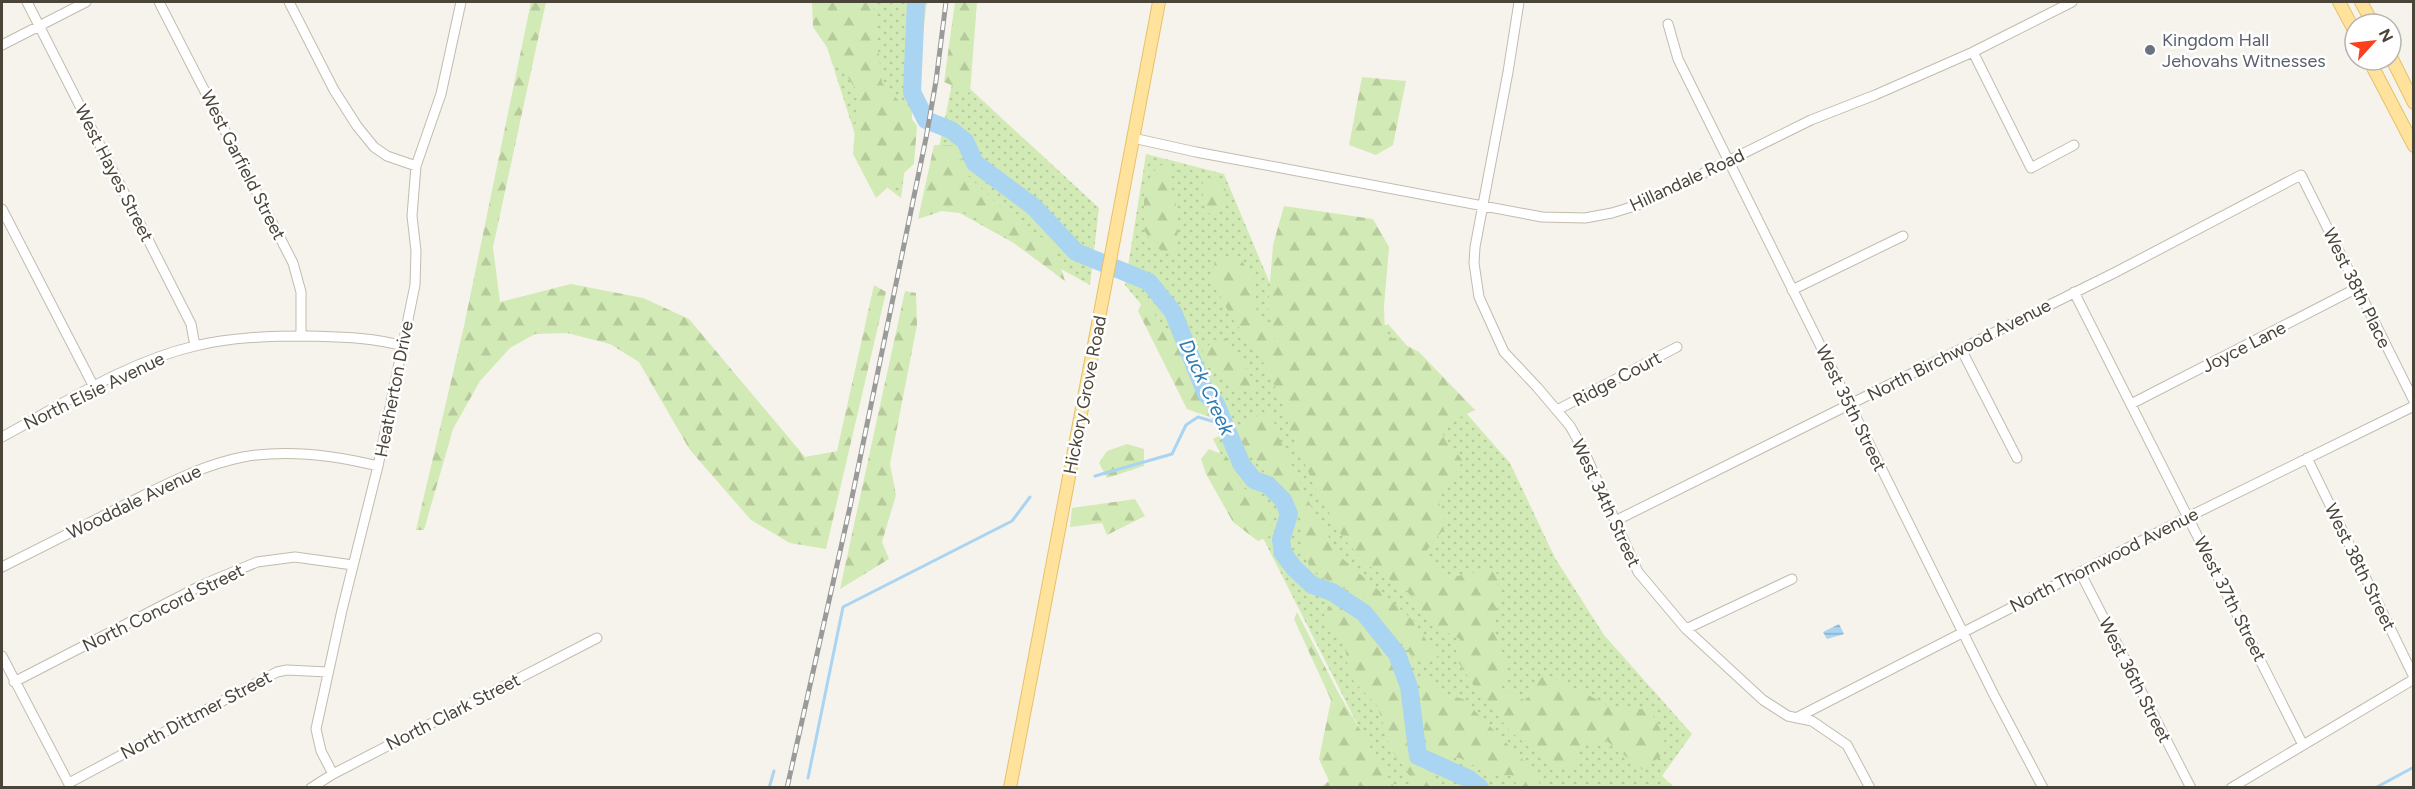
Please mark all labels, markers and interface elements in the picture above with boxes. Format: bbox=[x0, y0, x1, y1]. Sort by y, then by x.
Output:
north arrow bbox=[2343, 12, 2403, 72]
text: N bbox=[2375, 26, 2397, 45]
place label: Kingdom Hall Jehovahs Witnesses bbox=[2162, 29, 2326, 72]
marker: Kingdom Hall Jehovahs Witnesses bbox=[2143, 43, 2157, 57]
street label: West Garfield Street bbox=[196, 87, 290, 244]
street label: West Hayes Street bbox=[70, 101, 158, 245]
street label: Hillandale Road bbox=[1626, 144, 1748, 216]
street label: West 38th Place bbox=[2318, 224, 2396, 352]
street label: North Birchwood Avenue bbox=[1863, 294, 2055, 406]
street label: Hickory Grove Road bbox=[1059, 314, 1111, 476]
street label: Joyce Lane bbox=[2198, 316, 2290, 377]
street label: Heatherton Drive bbox=[370, 319, 418, 459]
water label: Duck Creek bbox=[1174, 335, 1240, 440]
street label: West 35th Street bbox=[1811, 341, 1891, 475]
street label: Ridge Court bbox=[1569, 346, 1665, 412]
street label: North Elsie Avenue bbox=[20, 347, 168, 435]
street label: West 34th Street bbox=[1567, 436, 1645, 571]
street label: Wooddale Avenue bbox=[63, 460, 205, 544]
street label: West 38th Street bbox=[2320, 500, 2400, 634]
street label: North Thornwood Avenue bbox=[2006, 503, 2202, 617]
street label: West 37th Street bbox=[2189, 533, 2271, 665]
street label: North Concord Street bbox=[79, 559, 247, 657]
street label: West 36th Street bbox=[2094, 614, 2176, 747]
street label: North Dittmer Street bbox=[117, 666, 275, 764]
street label: North Clark Street bbox=[382, 669, 524, 755]

